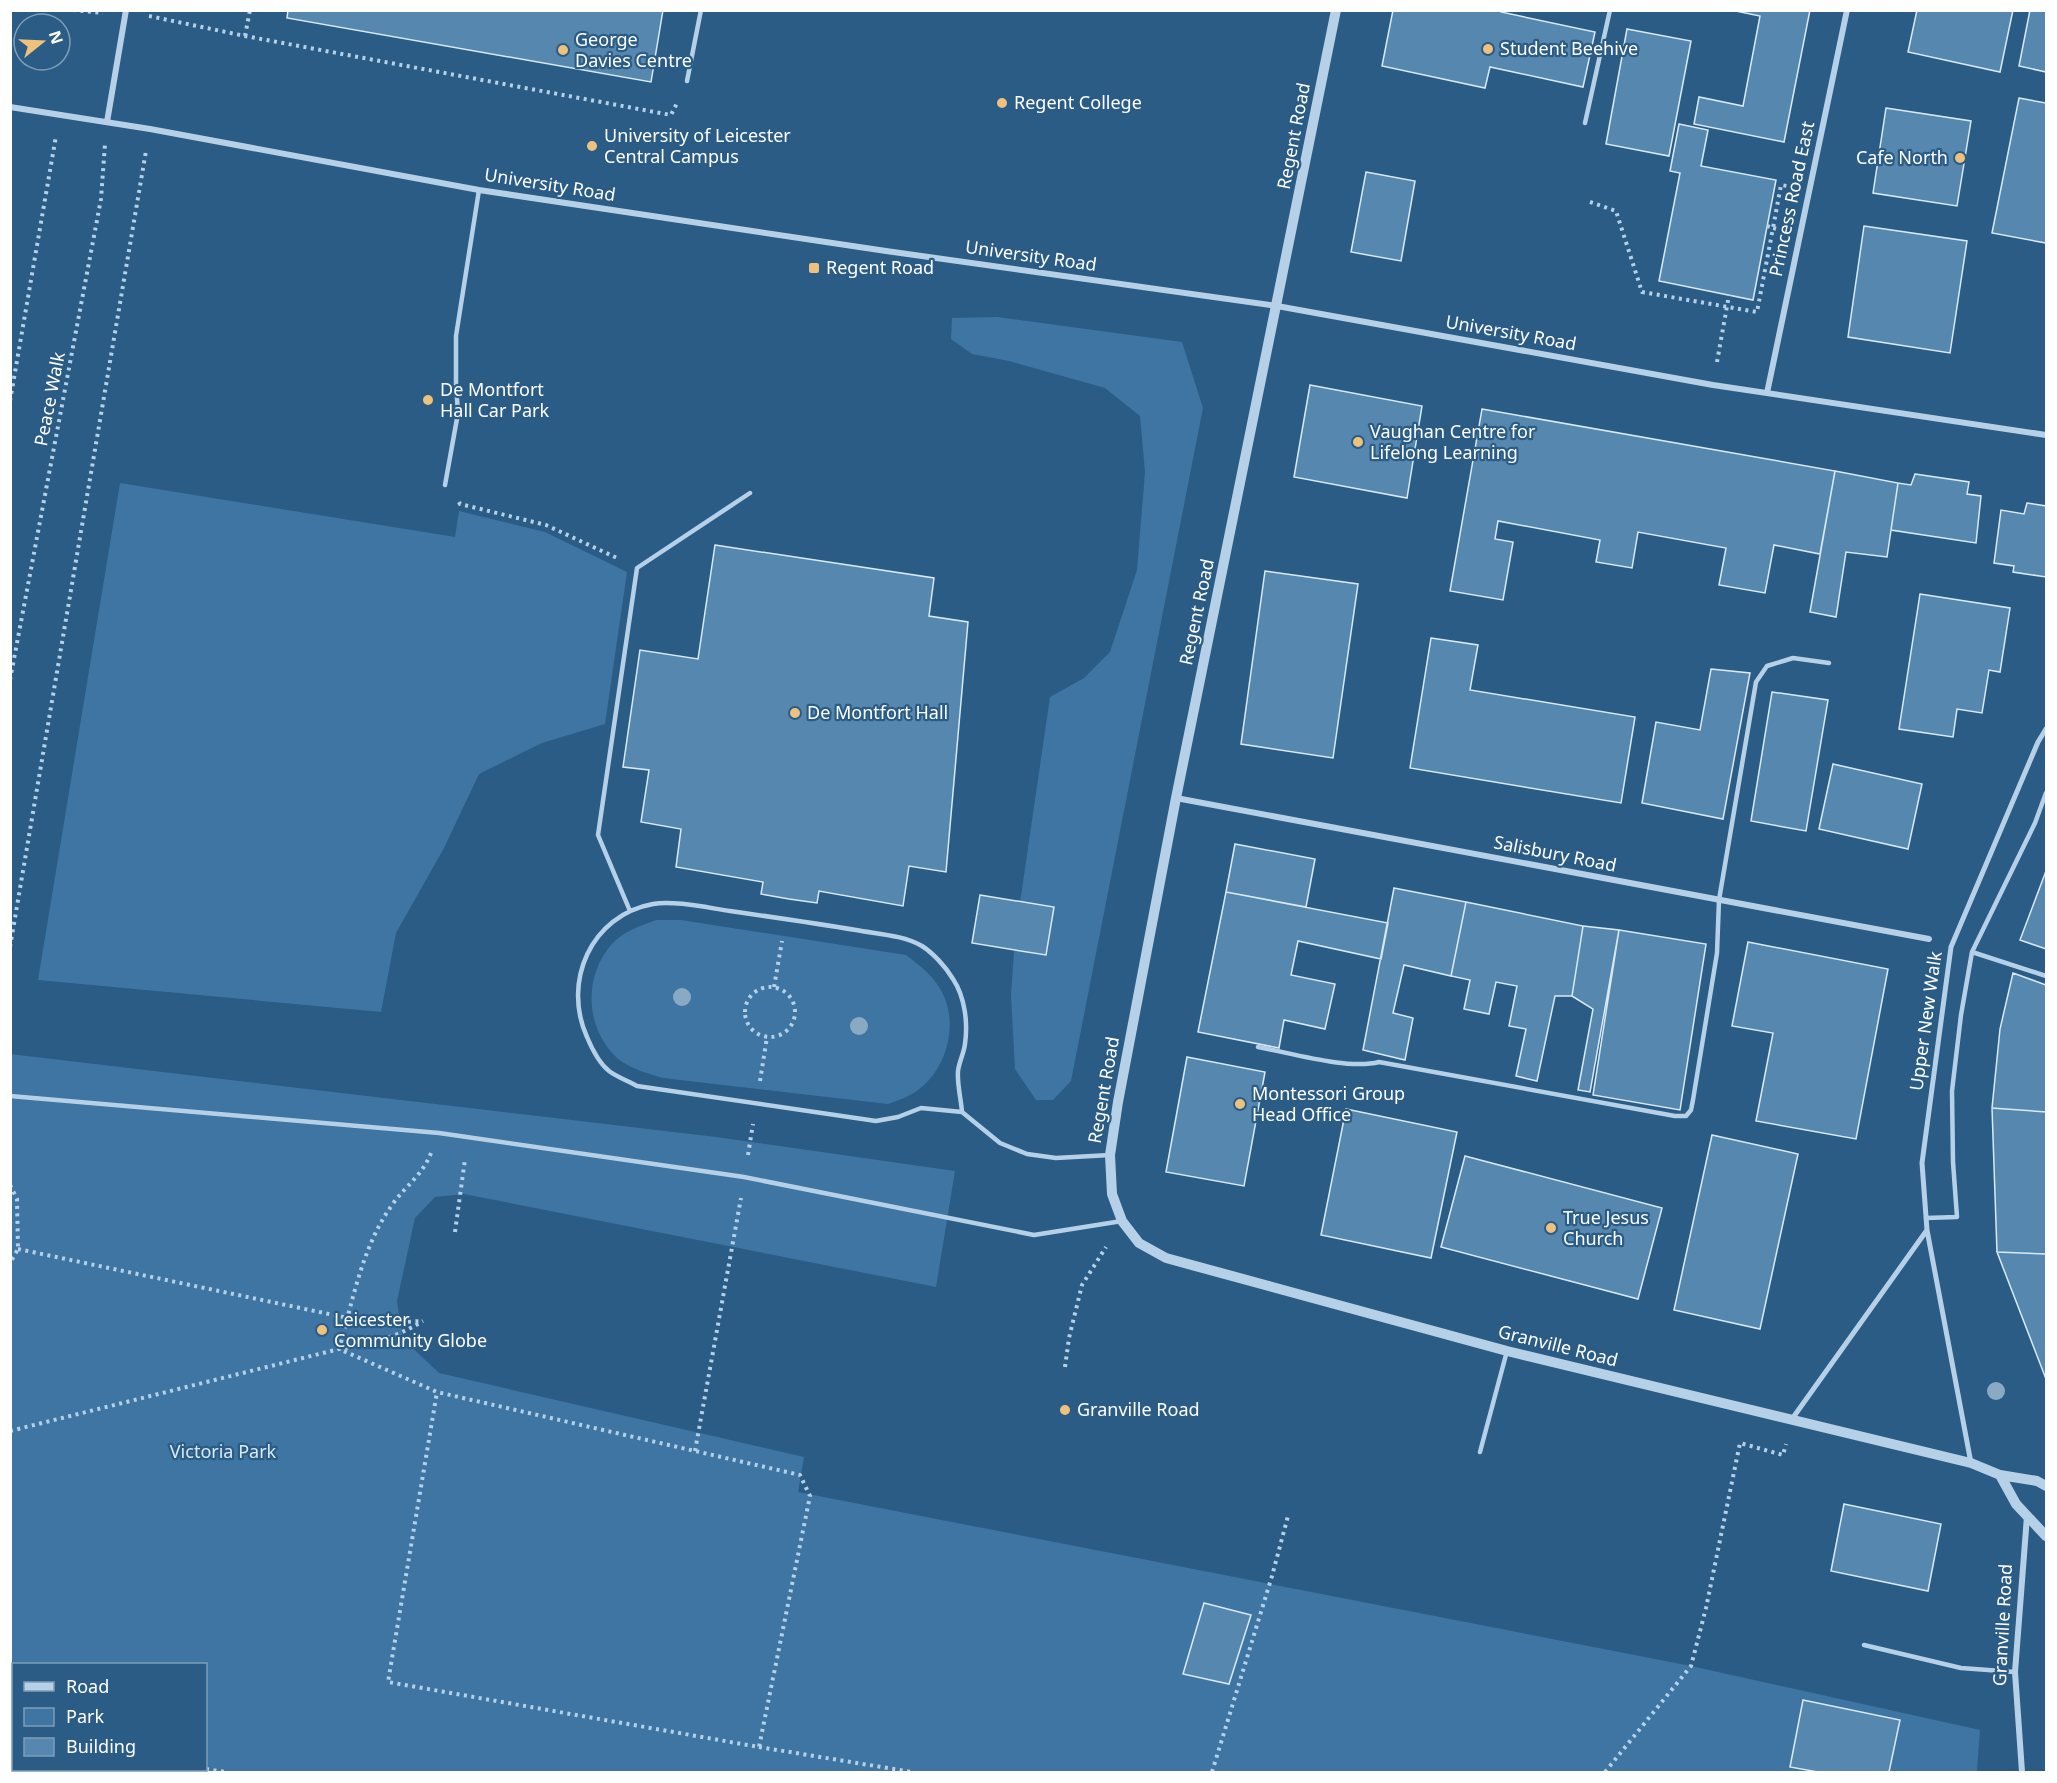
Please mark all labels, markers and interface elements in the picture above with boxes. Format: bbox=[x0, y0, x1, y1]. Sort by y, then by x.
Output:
north arrow bbox=[12, 12, 72, 72]
place label: George Davies Centre bbox=[575, 27, 692, 72]
text: N bbox=[44, 28, 69, 47]
place label: Student Beehive bbox=[1500, 36, 1638, 60]
marker: Student Beehive bbox=[1481, 42, 1495, 56]
marker: George Davies Centre bbox=[556, 43, 570, 57]
street label: Regent Road bbox=[1271, 80, 1315, 191]
place label: Regent College bbox=[1014, 90, 1142, 114]
marker: Regent College bbox=[995, 96, 1009, 110]
street label: Princess Road East bbox=[1763, 119, 1819, 279]
place label: University of Leicester Central Campus bbox=[604, 123, 791, 168]
marker: University of Leicester Central Campus bbox=[585, 139, 599, 153]
place label: Cafe North bbox=[1856, 145, 1948, 169]
marker: Cafe North bbox=[1953, 151, 1967, 165]
street label: University Road bbox=[483, 162, 617, 206]
street label: University Road bbox=[964, 234, 1098, 276]
place label: Regent Road bbox=[826, 255, 934, 279]
marker: Regent Road bbox=[807, 261, 821, 275]
street label: University Road bbox=[1444, 309, 1579, 355]
street label: Peace Walk bbox=[28, 349, 70, 448]
place label: De Montfort Hall Car Park bbox=[440, 377, 549, 422]
marker: De Montfort Hall Car Park bbox=[421, 393, 435, 407]
place label: Vaughan Centre for Lifelong Learning bbox=[1370, 419, 1536, 464]
marker: Vaughan Centre for Lifelong Learning bbox=[1351, 435, 1365, 449]
street label: Regent Road bbox=[1173, 556, 1219, 667]
place label: De Montfort Hall bbox=[807, 700, 948, 724]
marker: De Montfort Hall bbox=[788, 706, 802, 720]
street label: Salisbury Road bbox=[1492, 829, 1619, 877]
street label: Upper New Walk bbox=[1903, 949, 1947, 1092]
street label: Regent Road bbox=[1082, 1034, 1124, 1145]
place label: Montessori Group Head Office bbox=[1252, 1081, 1405, 1126]
marker: Montessori Group Head Office bbox=[1233, 1097, 1247, 1111]
place label: True Jesus Church bbox=[1563, 1205, 1649, 1250]
marker: True Jesus Church bbox=[1544, 1221, 1558, 1235]
place label: Leicester Community Globe bbox=[334, 1307, 487, 1352]
street label: Granville Road bbox=[1496, 1319, 1621, 1371]
marker: Leicester Community Globe bbox=[315, 1323, 329, 1337]
place label: Granville Road bbox=[1077, 1397, 1200, 1421]
marker: Granville Road bbox=[1058, 1403, 1072, 1417]
park label: Victoria Park bbox=[170, 1439, 277, 1463]
street label: Granville Road bbox=[1987, 1563, 2017, 1687]
legend bbox=[12, 1663, 207, 1771]
text: Road bbox=[66, 1674, 109, 1698]
text: Park bbox=[66, 1704, 104, 1728]
text: Building bbox=[66, 1734, 136, 1758]

